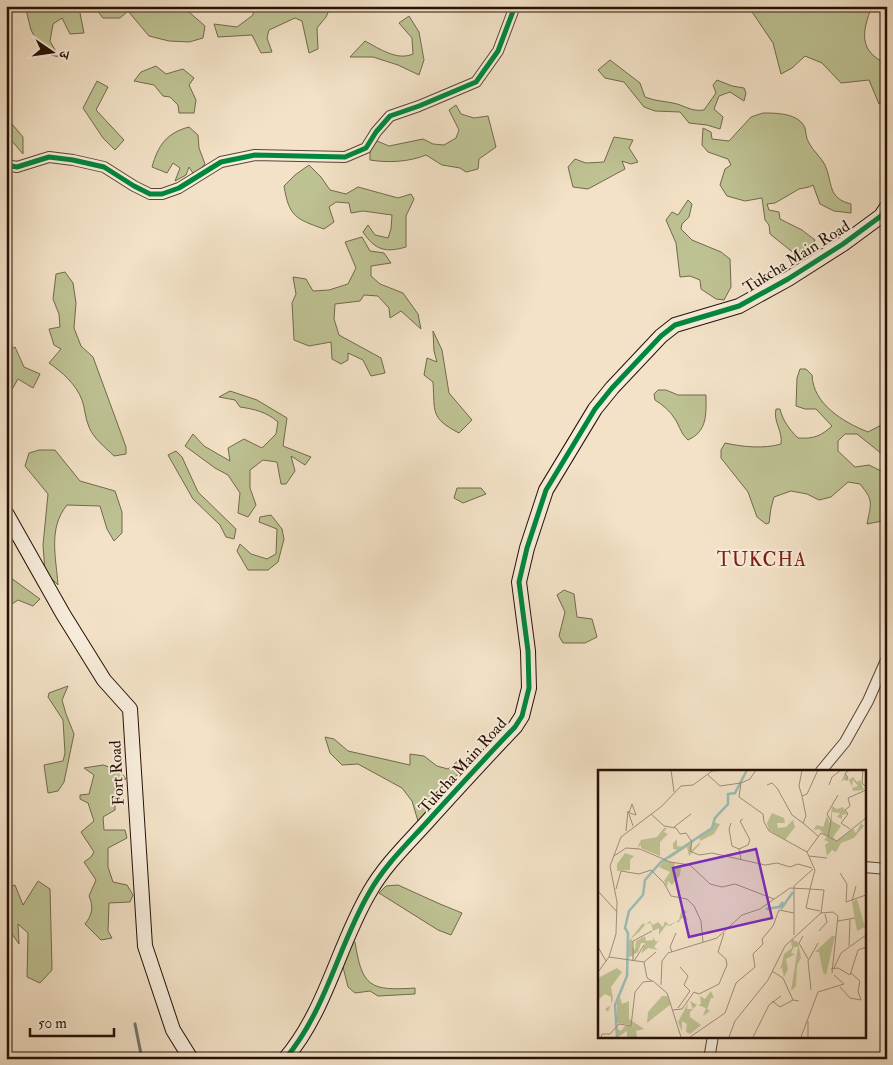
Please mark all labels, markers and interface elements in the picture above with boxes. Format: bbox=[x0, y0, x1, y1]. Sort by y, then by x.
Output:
north arrow bbox=[28, 28, 78, 78]
text: उ bbox=[55, 48, 73, 61]
street label: Tukcha Main Road bbox=[740, 216, 854, 298]
district label: TUKCHA bbox=[717, 548, 807, 572]
street label: Tukcha Main Road bbox=[415, 714, 511, 818]
street label: Fort Road bbox=[105, 740, 129, 806]
inset map bbox=[598, 770, 866, 1038]
scale bar bbox=[30, 1005, 114, 1037]
text: 50 m bbox=[38, 1014, 67, 1033]

